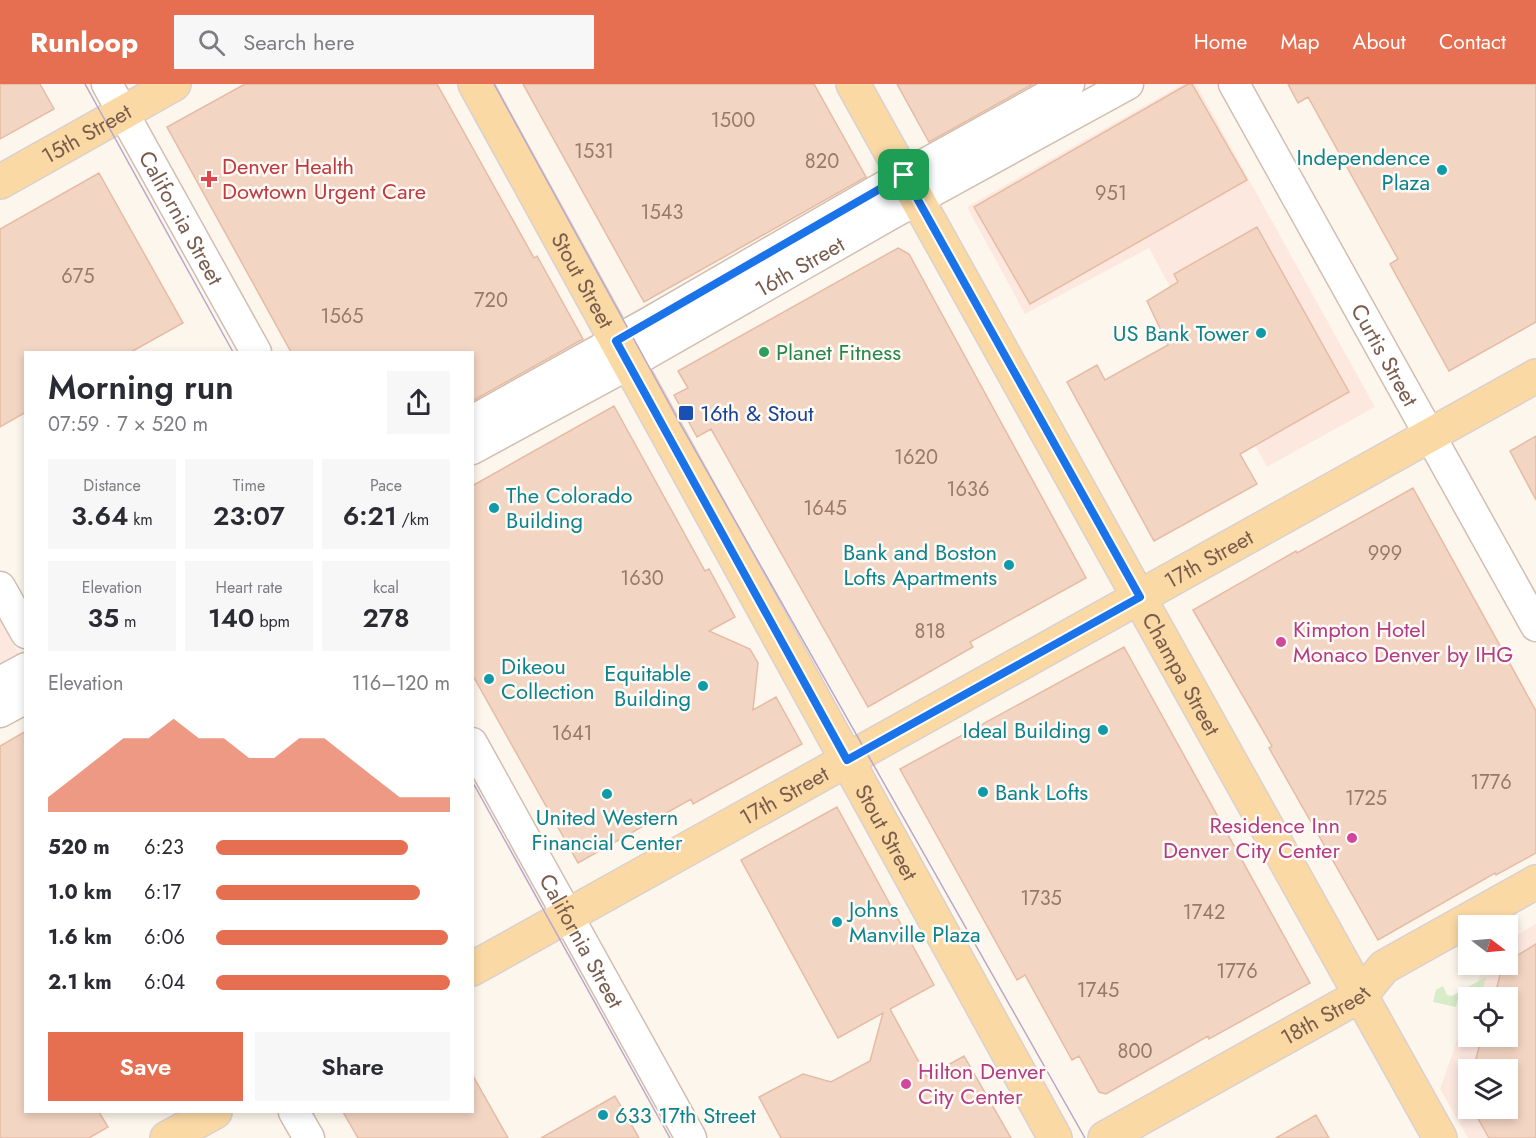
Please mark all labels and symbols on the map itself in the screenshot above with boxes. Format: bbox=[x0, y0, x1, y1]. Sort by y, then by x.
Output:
street label: 15th Street bbox=[36, 95, 138, 171]
house number: 1500 bbox=[711, 106, 755, 135]
house number: 1531 bbox=[574, 137, 614, 166]
place label: Independence Plaza bbox=[1297, 141, 1430, 198]
street label: California Street bbox=[131, 145, 232, 291]
house number: 820 bbox=[805, 147, 839, 176]
pin bbox=[878, 149, 929, 200]
place label: Denver Health Dowtown Urgent Care bbox=[222, 150, 426, 207]
marker: Independence Plaza bbox=[1435, 163, 1449, 177]
marker: Denver Health Dowtown Urgent Care bbox=[200, 170, 218, 188]
house number: 951 bbox=[1095, 179, 1127, 208]
house number: 1543 bbox=[641, 198, 684, 227]
street label: Stout Street bbox=[544, 226, 623, 335]
street label: 16th Street bbox=[749, 228, 851, 305]
house number: 675 bbox=[61, 262, 95, 291]
house number: 720 bbox=[474, 286, 508, 315]
street label: Curtis Street bbox=[1343, 298, 1427, 413]
house number: 1565 bbox=[320, 302, 364, 331]
place label: US Bank Tower bbox=[1113, 317, 1249, 349]
marker: US Bank Tower bbox=[1254, 326, 1268, 340]
place label: Planet Fitness bbox=[776, 336, 901, 368]
marker: Planet Fitness bbox=[757, 345, 771, 359]
place label: 16th & Stout bbox=[700, 397, 814, 429]
marker: 16th & Stout bbox=[677, 404, 695, 422]
house number: 1620 bbox=[894, 443, 938, 472]
house number: 1636 bbox=[947, 475, 989, 504]
place label: The Colorado Building bbox=[506, 479, 633, 536]
house number: 1645 bbox=[803, 494, 847, 523]
marker: The Colorado Building bbox=[487, 501, 501, 515]
street label: 17th Street bbox=[1158, 521, 1259, 596]
place label: Bank and Boston Lofts Apartments bbox=[843, 536, 997, 593]
house number: 999 bbox=[1368, 539, 1402, 568]
marker: Bank and Boston Lofts Apartments bbox=[1002, 558, 1016, 572]
house number: 1630 bbox=[620, 564, 664, 593]
street label: Champa Street bbox=[1134, 606, 1229, 742]
place label: Kimpton Hotel Monaco Denver by IHG bbox=[1293, 613, 1513, 670]
house number: 818 bbox=[915, 617, 945, 646]
marker: Kimpton Hotel Monaco Denver by IHG bbox=[1274, 635, 1288, 649]
place label: Dikeou Collection bbox=[501, 650, 595, 707]
place label: Equitable Building bbox=[604, 657, 691, 714]
marker: Dikeou Collection bbox=[482, 672, 496, 686]
marker: Equitable Building bbox=[696, 679, 710, 693]
place label: Ideal Building bbox=[963, 714, 1091, 746]
house number: 1641 bbox=[551, 719, 593, 748]
marker: Ideal Building bbox=[1096, 723, 1110, 737]
street label: 17th Street bbox=[733, 757, 835, 833]
house number: 1776 bbox=[1470, 768, 1512, 797]
place label: Bank Lofts bbox=[995, 776, 1088, 808]
street label: Stout Street bbox=[847, 778, 926, 887]
house number: 1725 bbox=[1345, 784, 1387, 813]
marker: Bank Lofts bbox=[976, 785, 990, 799]
marker: United Western Financial Center bbox=[600, 787, 614, 801]
place label: United Western Financial Center bbox=[532, 801, 683, 858]
place label: Residence Inn Denver City Center bbox=[1163, 809, 1340, 866]
marker: Residence Inn Denver City Center bbox=[1345, 831, 1359, 845]
street label: California Street bbox=[531, 868, 632, 1014]
house number: 1735 bbox=[1020, 884, 1062, 913]
place label: Johns Manville Plaza bbox=[846, 893, 981, 950]
house number: 1742 bbox=[1183, 898, 1225, 927]
marker: Johns Manville Plaza bbox=[830, 915, 844, 929]
north arrow bbox=[1458, 915, 1518, 975]
house number: 1776 bbox=[1216, 957, 1258, 986]
house number: 1745 bbox=[1077, 976, 1119, 1005]
street label: 18th Street bbox=[1274, 978, 1379, 1053]
house number: 800 bbox=[1118, 1037, 1152, 1066]
place label: Hilton Denver City Center bbox=[918, 1055, 1046, 1112]
marker: Hilton Denver City Center bbox=[899, 1077, 913, 1091]
place label: 633 17th Street bbox=[615, 1099, 756, 1131]
marker: 633 17th Street bbox=[596, 1108, 610, 1122]

